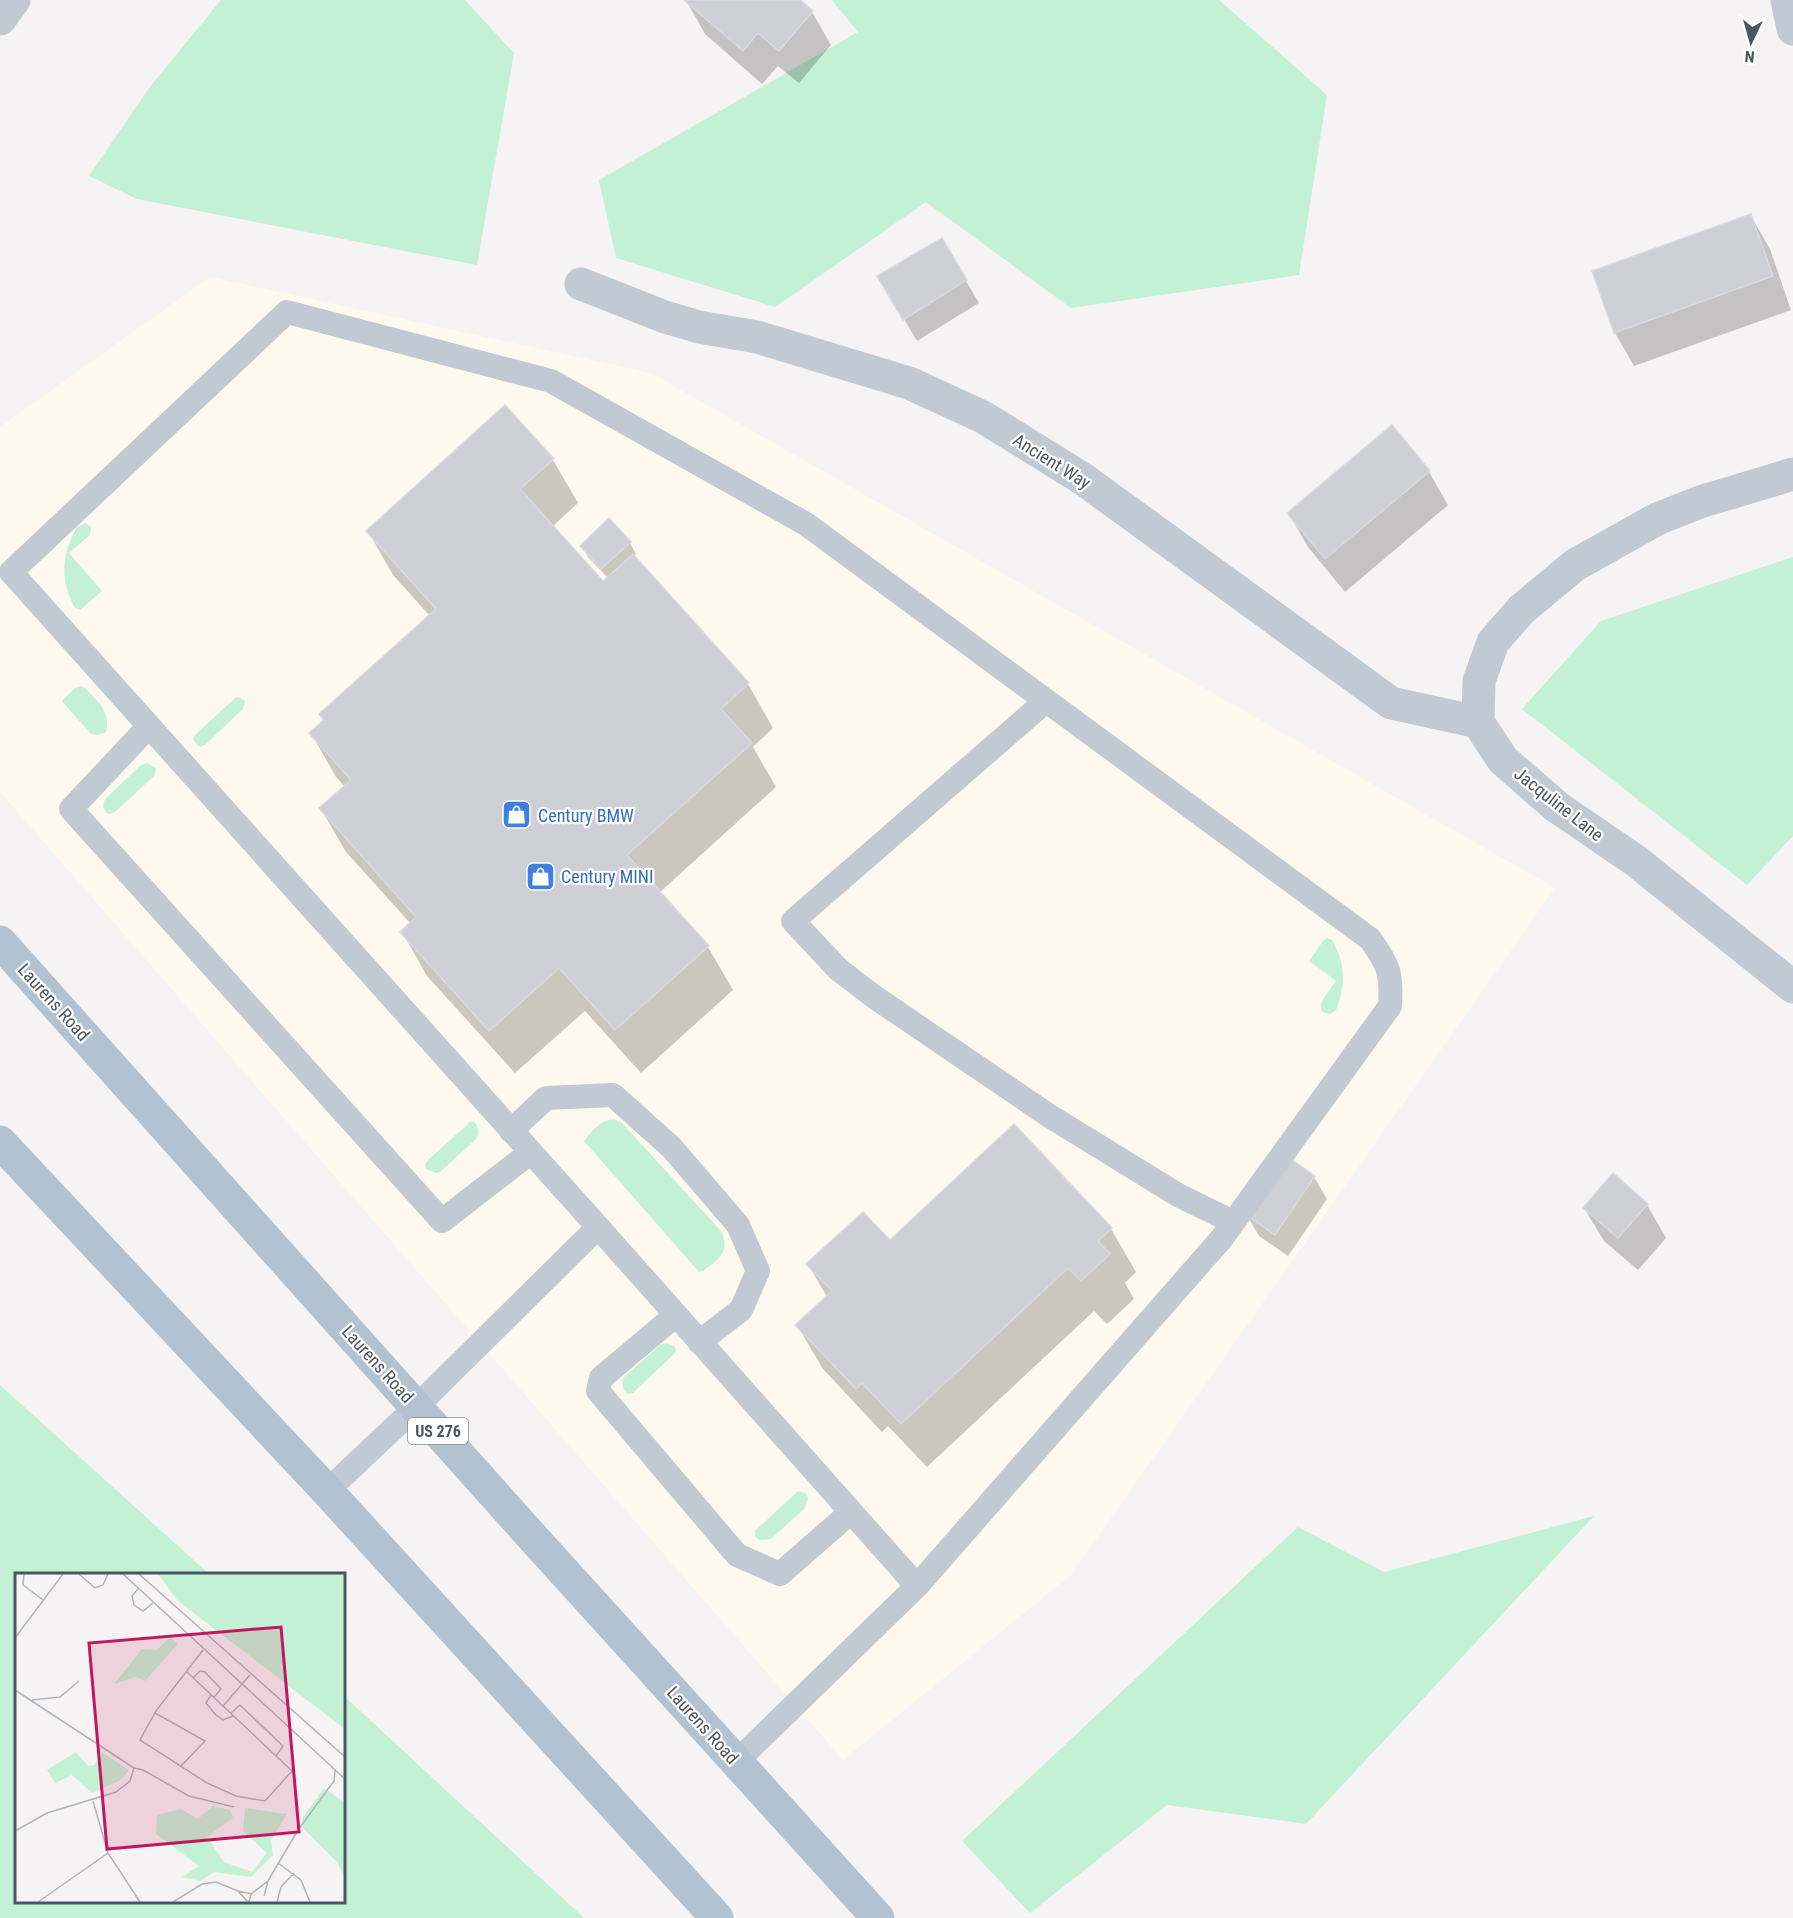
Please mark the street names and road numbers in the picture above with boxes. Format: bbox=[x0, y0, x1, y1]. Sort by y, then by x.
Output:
street label: Ancient Way bbox=[1009, 429, 1095, 493]
street label: Jacquline Lane bbox=[1510, 763, 1608, 845]
street label: Laurens Road bbox=[14, 959, 94, 1045]
street label: Laurens Road bbox=[338, 1321, 418, 1407]
road number: US 276 bbox=[408, 1418, 468, 1444]
street label: Laurens Road bbox=[663, 1682, 743, 1768]

